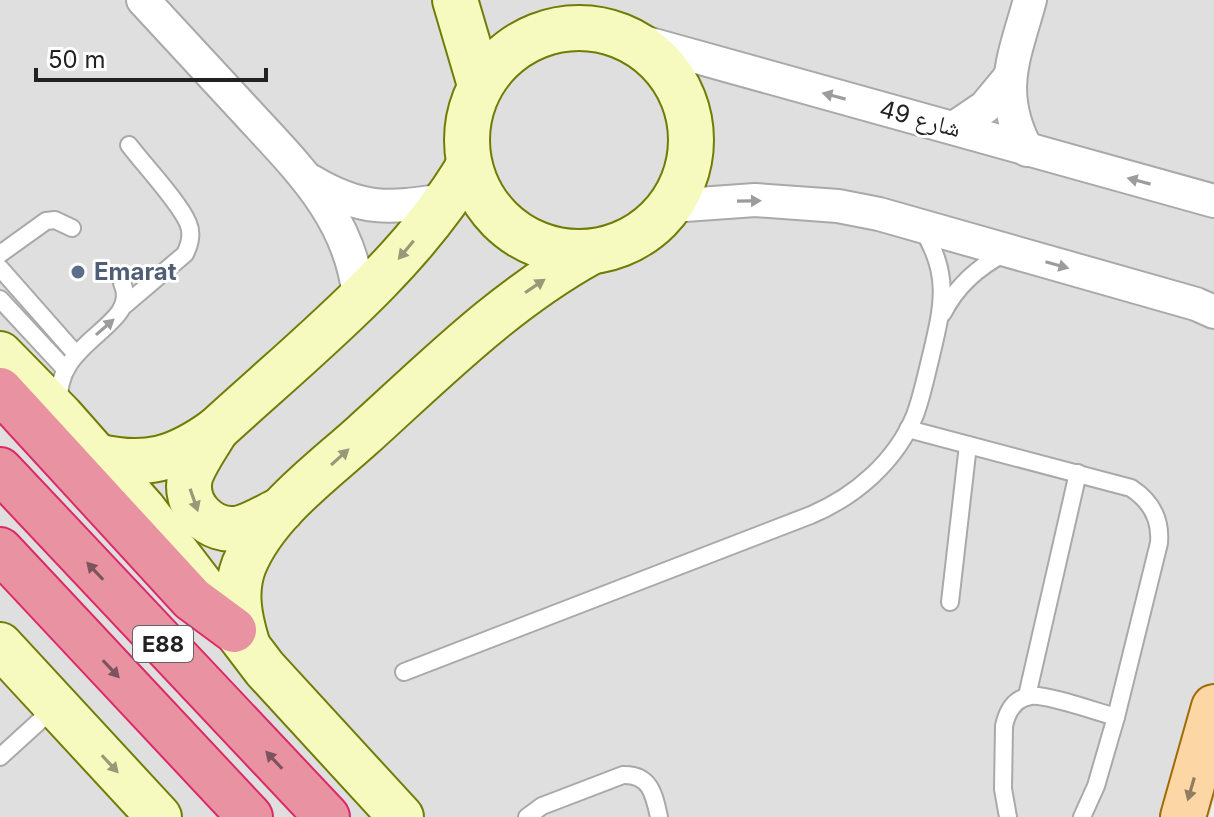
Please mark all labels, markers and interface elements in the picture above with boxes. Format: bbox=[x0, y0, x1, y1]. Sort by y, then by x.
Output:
scale bar bbox=[36, 32, 266, 82]
text: 50 m bbox=[48, 45, 106, 74]
one-way arrow bbox=[822, 89, 847, 101]
street label: شارع 49 bbox=[876, 94, 964, 144]
one-way arrow bbox=[1126, 174, 1151, 186]
one-way arrow bbox=[737, 194, 762, 207]
one-way arrow bbox=[398, 239, 415, 259]
place label: Emarat bbox=[94, 257, 177, 286]
one-way arrow bbox=[1045, 259, 1069, 272]
marker: Emarat bbox=[69, 263, 87, 281]
one-way arrow bbox=[525, 279, 546, 294]
one-way arrow bbox=[95, 319, 115, 336]
one-way arrow bbox=[330, 448, 349, 466]
one-way arrow bbox=[189, 488, 201, 512]
one-way arrow bbox=[86, 562, 104, 581]
road number: E88 bbox=[133, 626, 193, 662]
one-way arrow bbox=[101, 659, 119, 678]
one-way arrow bbox=[265, 751, 283, 770]
one-way arrow bbox=[100, 754, 118, 773]
one-way arrow bbox=[1184, 778, 1197, 802]

